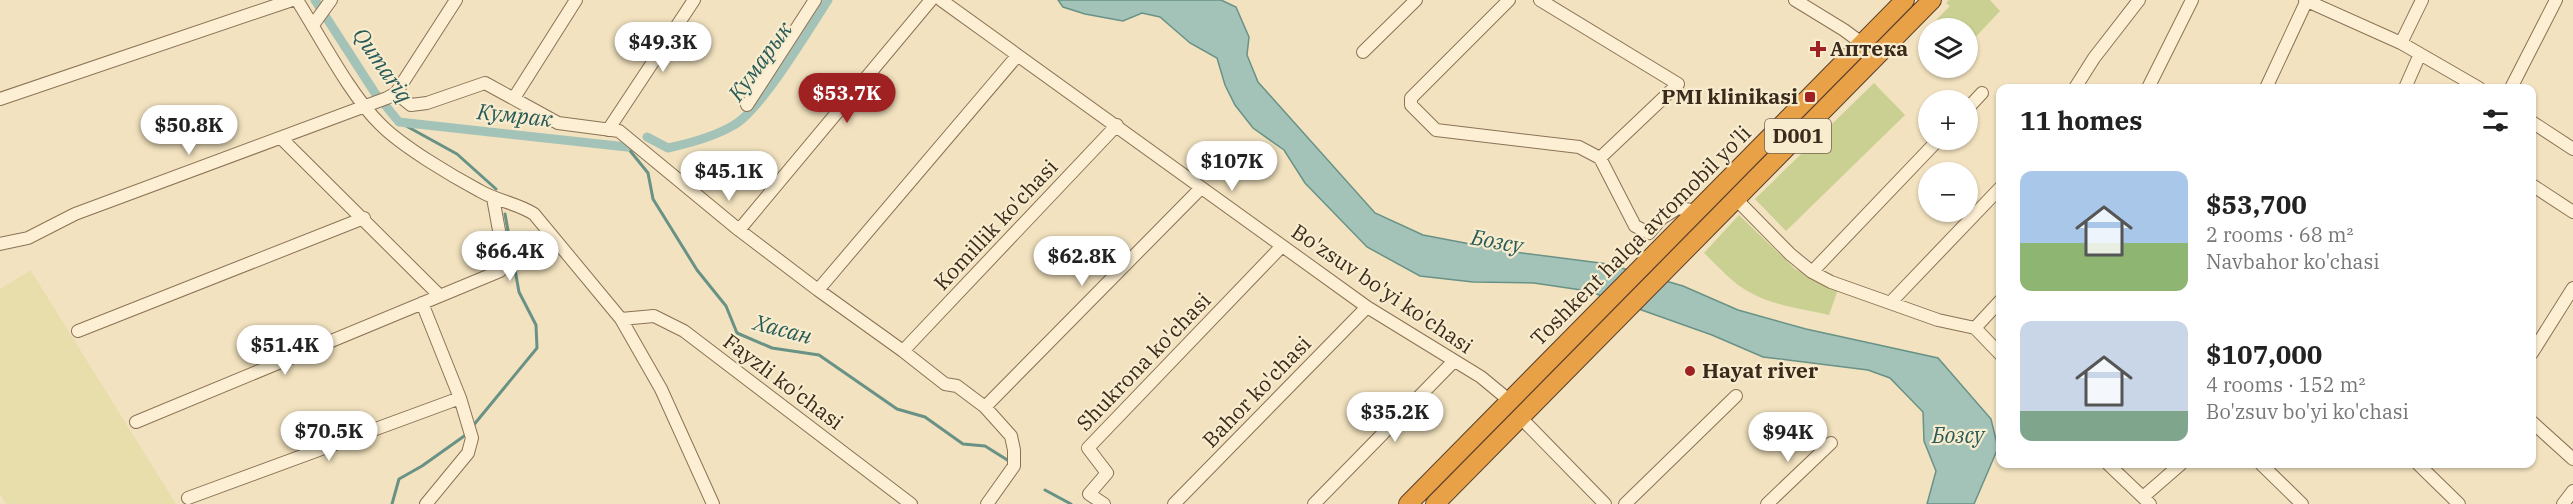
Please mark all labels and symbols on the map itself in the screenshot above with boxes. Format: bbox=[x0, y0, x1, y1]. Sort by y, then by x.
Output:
water label: Кумарык bbox=[720, 15, 799, 107]
water label: Qumariq bbox=[347, 21, 420, 108]
pin: $49.3K bbox=[614, 22, 712, 73]
place label: Аптека bbox=[1830, 34, 1908, 62]
marker: Аптека bbox=[1811, 42, 1825, 56]
pin: $53.7K bbox=[798, 73, 896, 124]
place label: PMI klinikasi bbox=[1661, 82, 1798, 110]
marker: PMI klinikasi bbox=[1803, 90, 1817, 104]
water label: Кумрак bbox=[475, 96, 555, 133]
pin: $50.8K bbox=[140, 105, 238, 156]
street label: Toshkent halqa avtomobil yo'li bbox=[1524, 119, 1757, 352]
road number: D001 bbox=[1765, 119, 1831, 153]
pin: $107K bbox=[1190, 141, 1274, 192]
pin: $45.1K bbox=[680, 151, 778, 202]
street label: Komillik ko'chasi bbox=[927, 153, 1063, 296]
street label: Bo'zsuv bo'yi ko'chasi bbox=[1286, 217, 1479, 359]
water label: Бозсу bbox=[1468, 222, 1527, 260]
pin: $66.4K bbox=[461, 231, 559, 282]
pin: $62.8K bbox=[1033, 236, 1131, 287]
street label: Shukrona ko'chasi bbox=[1070, 286, 1217, 436]
water label: Хасан bbox=[749, 306, 816, 350]
pin: $51.4K bbox=[236, 325, 334, 376]
street label: Fayzli ko'chasi bbox=[718, 327, 849, 436]
street label: Bahor ko'chasi bbox=[1196, 329, 1317, 453]
place label: Hayat river bbox=[1702, 356, 1819, 384]
marker: Hayat river bbox=[1683, 364, 1697, 378]
pin: $35.2K bbox=[1346, 392, 1444, 443]
pin: $70.5K bbox=[280, 411, 378, 462]
pin: $94K bbox=[1752, 412, 1824, 463]
water label: Бозсу bbox=[1931, 420, 1986, 449]

